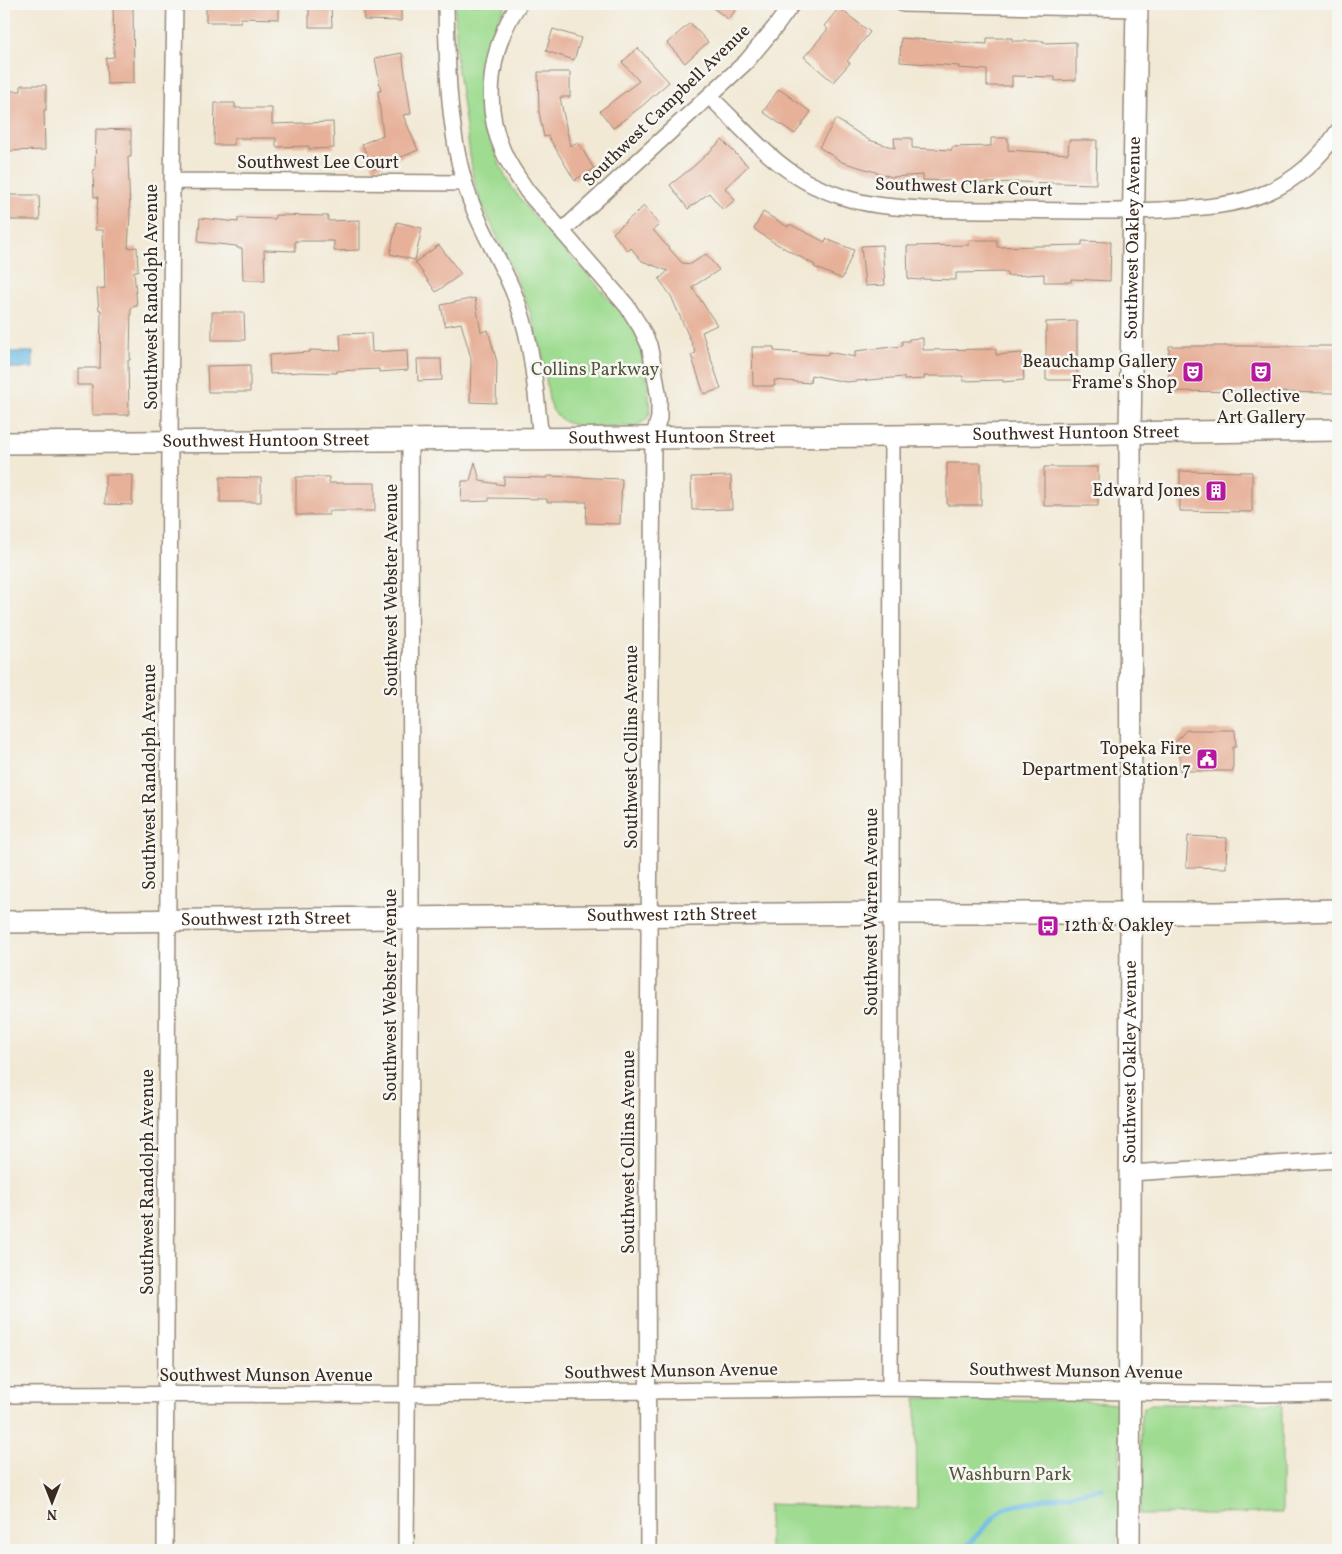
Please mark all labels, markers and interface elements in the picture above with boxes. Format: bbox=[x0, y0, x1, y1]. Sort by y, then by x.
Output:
street label: Southwest Campbell Avenue bbox=[578, 19, 756, 193]
street label: Southwest Oakley Avenue bbox=[1119, 136, 1147, 340]
street label: Southwest Lee Court bbox=[237, 151, 399, 176]
street label: Southwest Clark Court bbox=[874, 172, 1054, 204]
street label: Southwest Randolph Avenue bbox=[140, 184, 165, 410]
place label: Beauchamp Gallery Frame's Shop bbox=[1022, 350, 1177, 396]
park label: Collins Parkway bbox=[531, 358, 659, 383]
theatre icon: Beauchamp Gallery Frame's Shop bbox=[1181, 360, 1205, 384]
theatre icon: Collective Art Gallery bbox=[1249, 360, 1273, 384]
place label: Collective Art Gallery bbox=[1217, 385, 1306, 431]
street label: Southwest Huntoon Street bbox=[972, 420, 1180, 447]
street label: Southwest Huntoon Street bbox=[568, 424, 776, 451]
street label: Southwest Huntoon Street bbox=[162, 428, 370, 454]
place label: Edward Jones bbox=[1092, 479, 1200, 504]
building icon: Edward Jones bbox=[1204, 479, 1228, 503]
street label: Southwest Webster Avenue bbox=[380, 484, 405, 696]
street label: Southwest Collins Avenue bbox=[620, 645, 645, 849]
street label: Southwest Randolph Avenue bbox=[138, 664, 163, 890]
place label: Topeka Fire Department Station 7 bbox=[1022, 737, 1191, 783]
public building icon: Topeka Fire Department Station 7 bbox=[1195, 747, 1219, 771]
street label: Southwest Warren Avenue bbox=[860, 808, 885, 1016]
street label: Southwest Webster Avenue bbox=[379, 889, 404, 1101]
street label: Southwest 12th Street bbox=[587, 902, 757, 929]
street label: Southwest 12th Street bbox=[181, 906, 351, 933]
bus stop icon: 12th & Oakley bbox=[1036, 914, 1060, 938]
place label: 12th & Oakley bbox=[1064, 914, 1174, 939]
street label: Southwest Oakley Avenue bbox=[1118, 960, 1143, 1164]
street label: Southwest Collins Avenue bbox=[617, 1050, 642, 1254]
street label: Southwest Randolph Avenue bbox=[136, 1069, 161, 1295]
street label: Southwest Munson Avenue bbox=[564, 1358, 778, 1386]
street label: Southwest Munson Avenue bbox=[969, 1358, 1183, 1386]
street label: Southwest Munson Avenue bbox=[159, 1364, 373, 1389]
park label: Washburn Park bbox=[949, 1463, 1072, 1488]
north arrow bbox=[28, 1476, 78, 1526]
text: N bbox=[47, 1504, 57, 1523]

